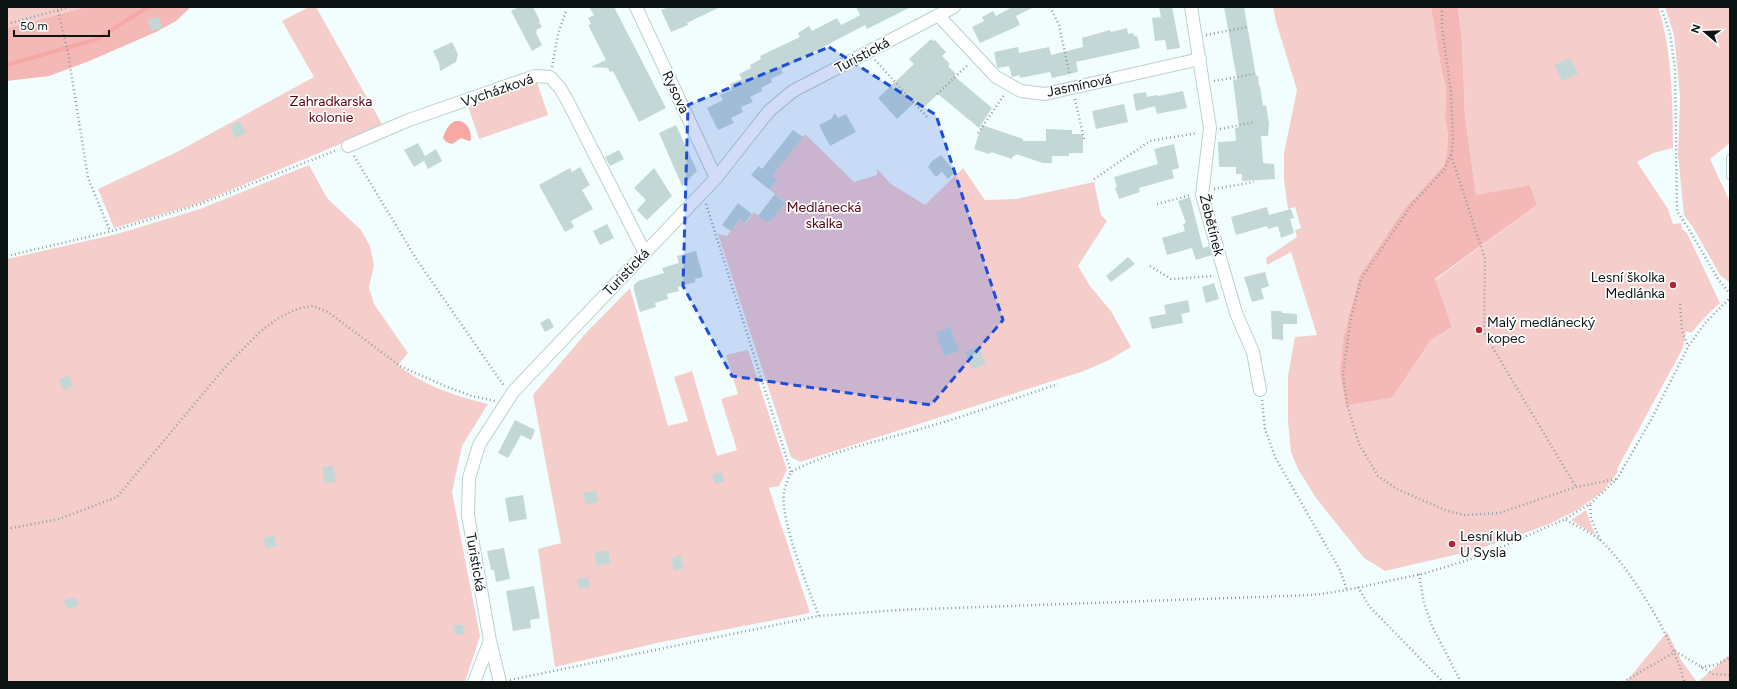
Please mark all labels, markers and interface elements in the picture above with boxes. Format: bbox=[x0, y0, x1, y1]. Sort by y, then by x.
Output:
scale bar bbox=[14, 12, 109, 38]
north arrow bbox=[1685, 12, 1725, 52]
text: 50 m bbox=[20, 19, 48, 33]
text: N bbox=[1688, 23, 1704, 35]
street label: Turistická bbox=[832, 34, 892, 77]
street label: Rysova bbox=[658, 68, 693, 116]
street label: Vycházková bbox=[459, 70, 535, 111]
street label: Jasmínová bbox=[1045, 70, 1113, 101]
park label: Zahradkarska kolonie bbox=[290, 93, 372, 126]
street label: Žebětínek bbox=[1196, 192, 1227, 258]
park label: Medlánecká skalka bbox=[787, 199, 861, 232]
street label: Turistická bbox=[600, 245, 653, 300]
place label: Lesní školka Medlánka bbox=[1591, 269, 1665, 302]
marker: Lesní školka Medlánka bbox=[1668, 280, 1678, 290]
place label: Malý medlánecký kopec bbox=[1487, 314, 1596, 347]
marker: Malý medlánecký kopec bbox=[1474, 325, 1484, 335]
place label: Lesní klub U Sysla bbox=[1460, 528, 1522, 561]
street label: Turistická bbox=[462, 531, 489, 593]
marker: Lesní klub U Sysla bbox=[1447, 539, 1457, 549]

